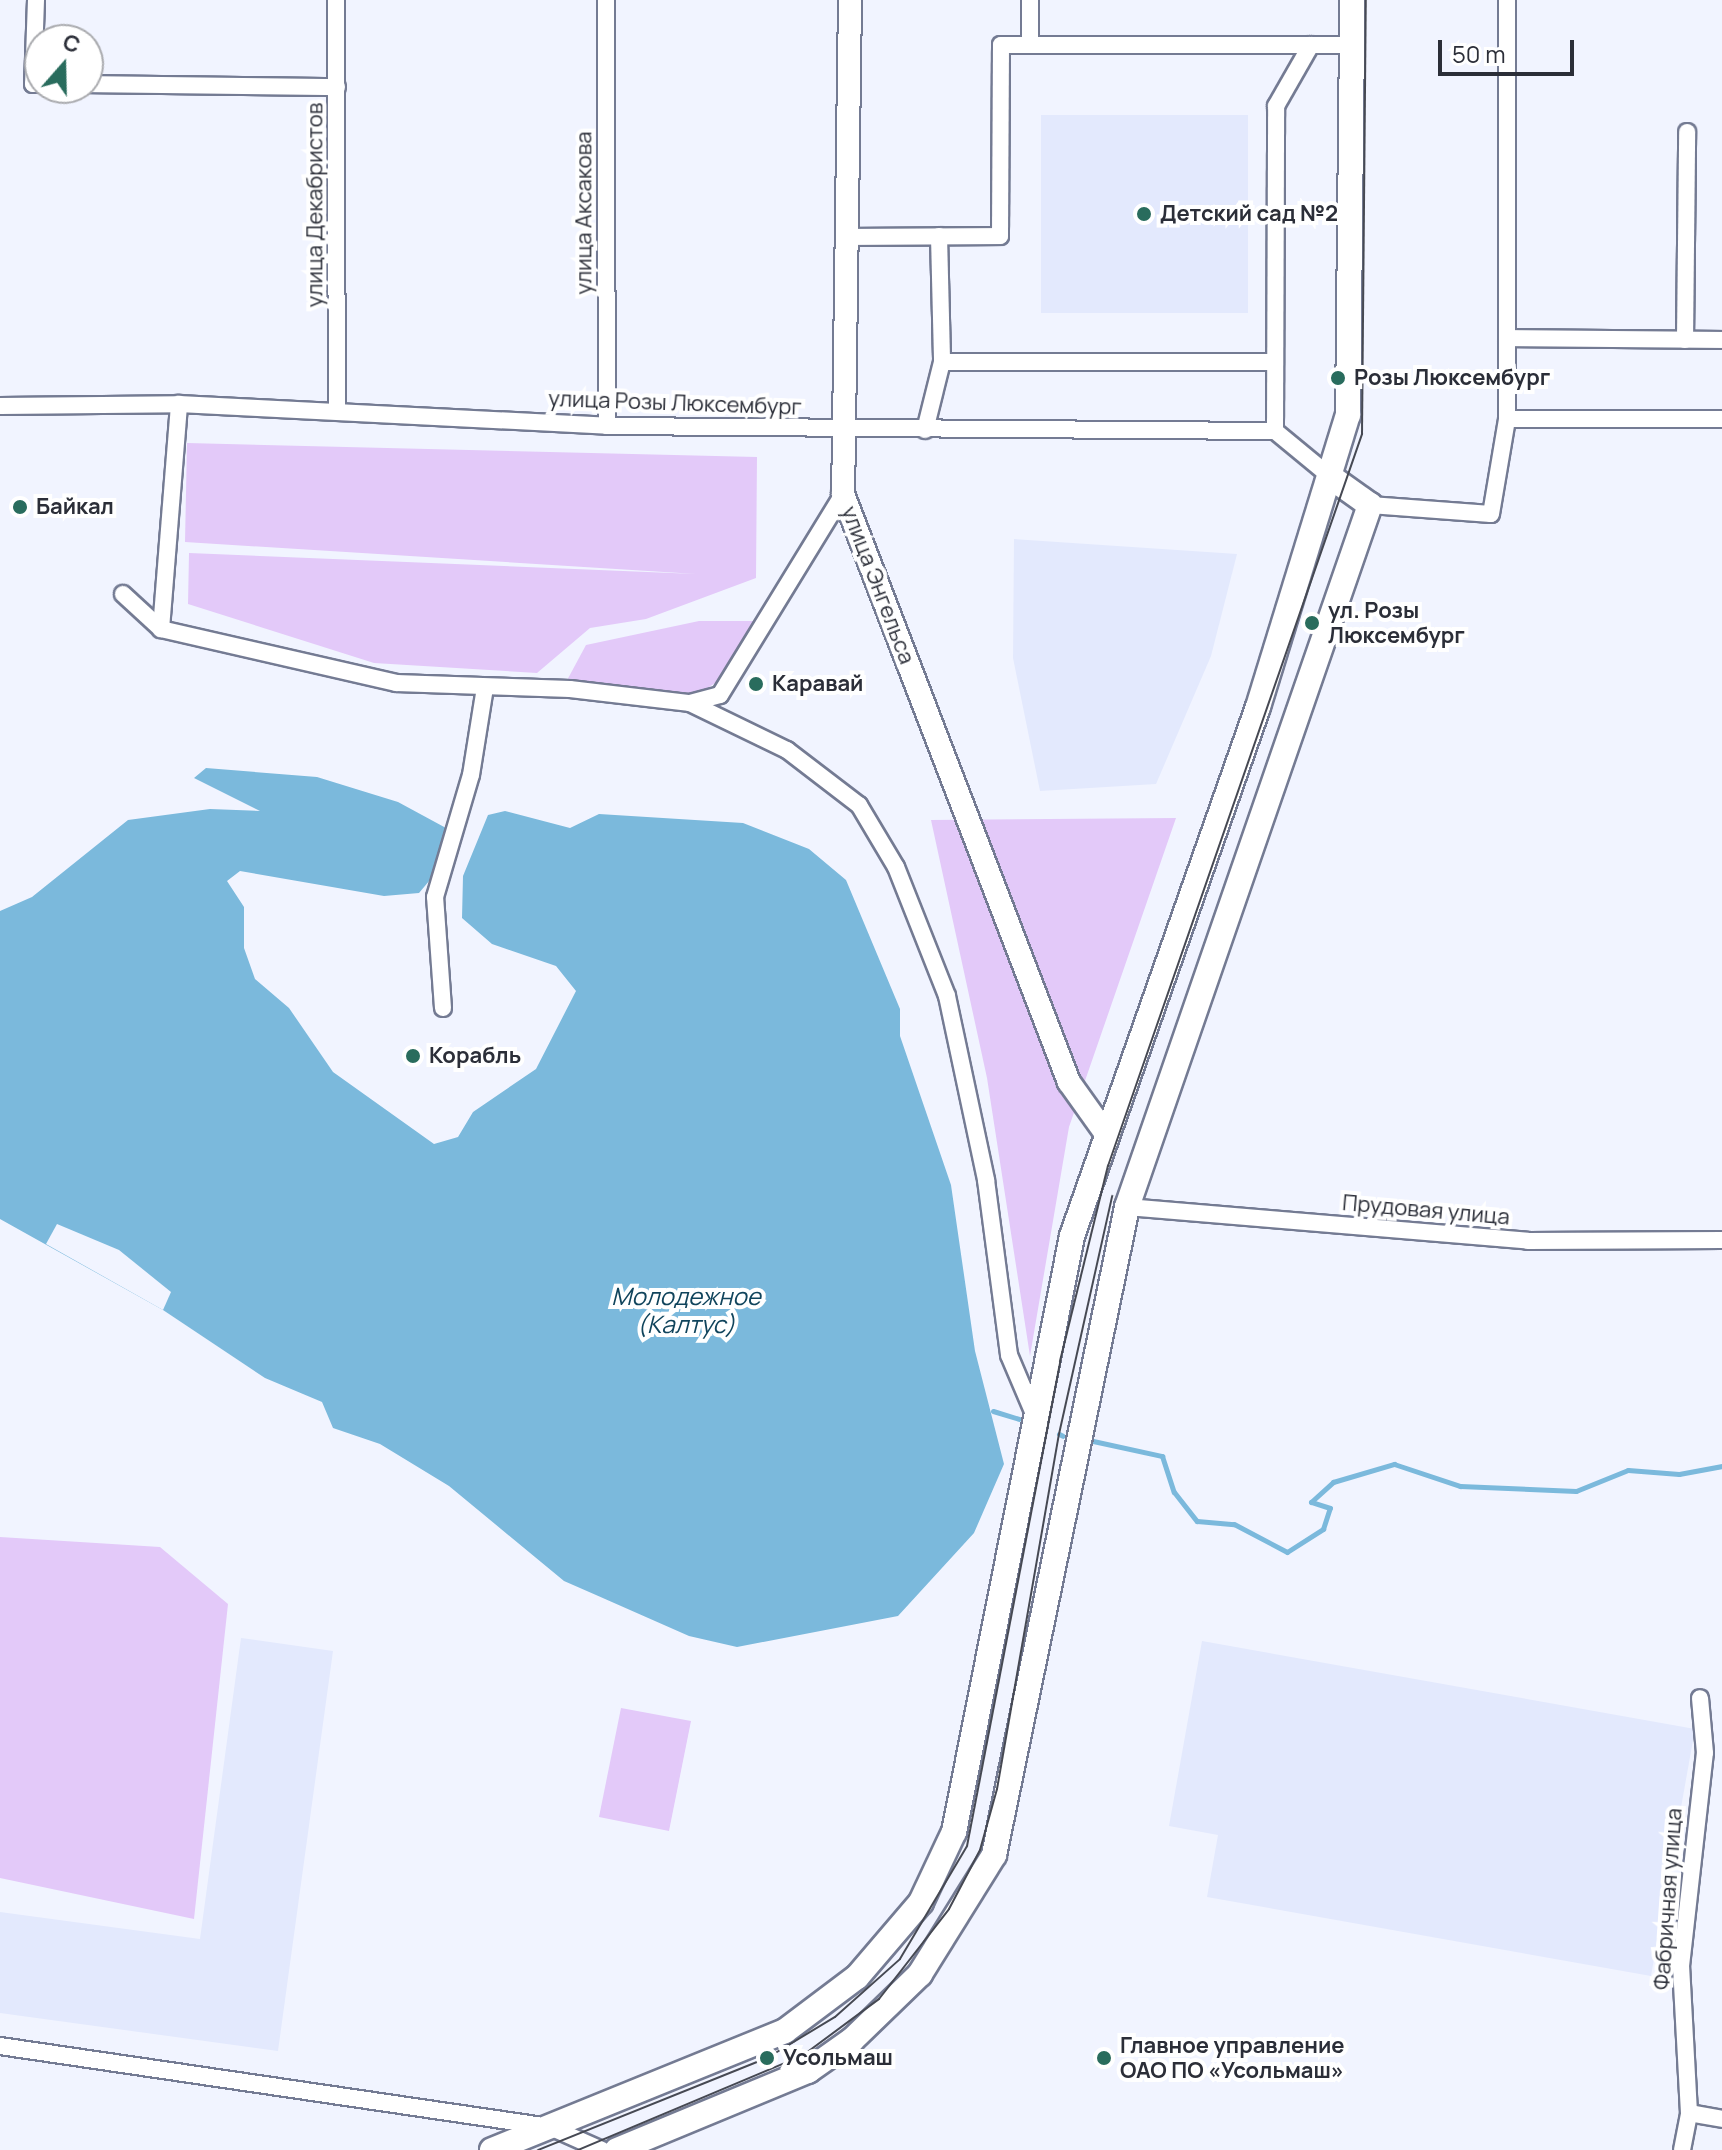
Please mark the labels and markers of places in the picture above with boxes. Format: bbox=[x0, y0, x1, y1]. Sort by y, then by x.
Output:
place label: Детский сад №2 bbox=[1160, 201, 1338, 227]
marker: Детский сад №2 bbox=[1135, 205, 1153, 223]
place label: Розы Люксембург bbox=[1354, 365, 1550, 391]
marker: Розы Люксембург bbox=[1329, 369, 1347, 387]
place label: Байкал bbox=[36, 494, 114, 520]
marker: Байкал bbox=[11, 498, 29, 516]
place label: ул. Розы Люксембург bbox=[1328, 597, 1465, 648]
marker: ул. Розы Люксембург bbox=[1303, 614, 1321, 632]
place label: Каравай bbox=[772, 671, 863, 697]
marker: Каравай bbox=[747, 675, 765, 693]
place label: Корабль bbox=[429, 1043, 521, 1069]
marker: Корабль bbox=[404, 1047, 422, 1065]
place label: Главное управление ОАО ПО «Усольмаш» bbox=[1120, 2032, 1345, 2084]
place label: Усольмаш bbox=[783, 2045, 893, 2071]
marker: Усольмаш bbox=[758, 2049, 776, 2067]
marker: Главное управление ОАО ПО «Усольмаш» bbox=[1095, 2049, 1113, 2067]

